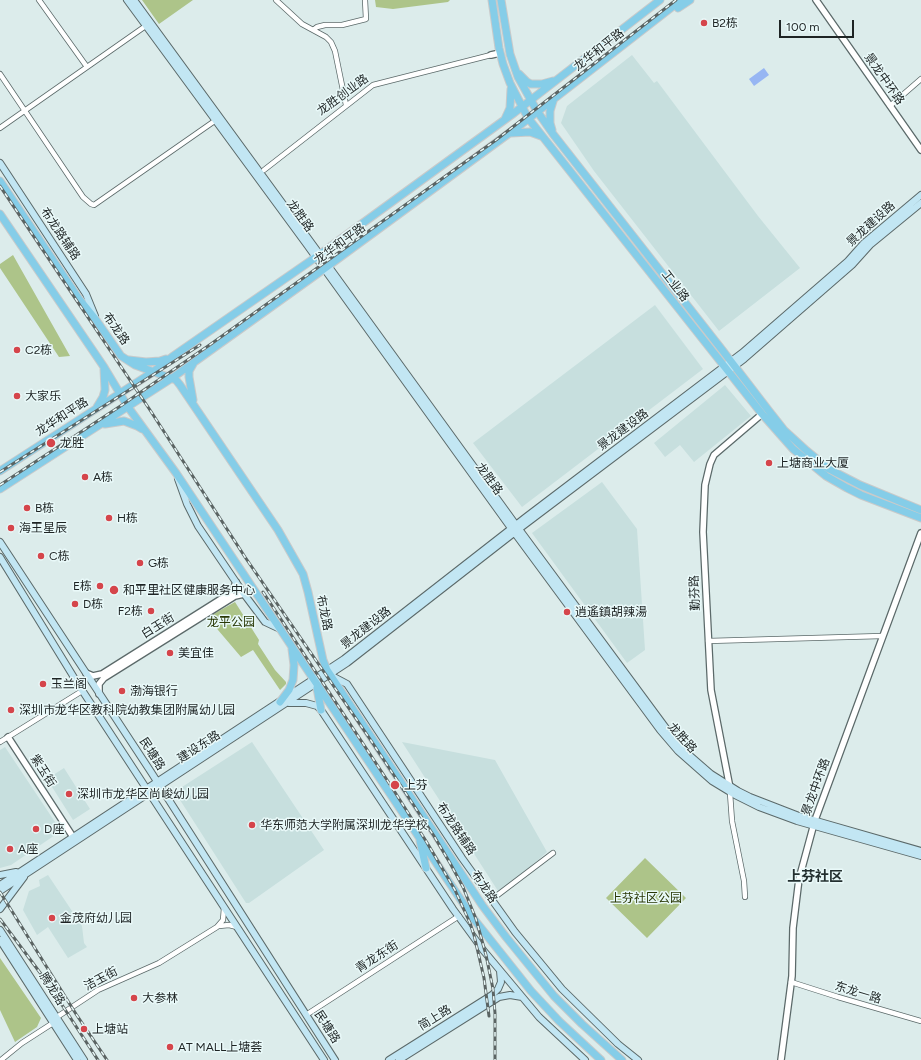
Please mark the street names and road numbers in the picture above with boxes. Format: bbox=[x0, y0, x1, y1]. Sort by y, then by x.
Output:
street label: 龙华和平路 bbox=[571, 26, 627, 74]
street label: 景龙中环路 bbox=[861, 50, 907, 108]
street label: 龙胜创业路 bbox=[314, 72, 372, 118]
street label: 龙胜路 bbox=[284, 197, 316, 235]
street label: 景龙建设路 bbox=[844, 199, 898, 249]
street label: 布龙路辅路 bbox=[37, 205, 83, 263]
street label: 龙华和平路 bbox=[311, 221, 369, 267]
street label: 工业路 bbox=[658, 267, 692, 305]
street label: 布龙路 bbox=[100, 310, 132, 348]
street label: 龙华和平路 bbox=[33, 395, 91, 439]
street label: 景龙建设路 bbox=[595, 406, 651, 454]
street label: 龙胜路 bbox=[473, 460, 505, 498]
street label: 勤芬路 bbox=[687, 575, 703, 611]
street label: 布龙路 bbox=[313, 594, 335, 632]
street label: 景龙建设路 bbox=[338, 604, 394, 652]
street label: 白玉街 bbox=[139, 610, 177, 642]
street label: 龙胜路 bbox=[665, 720, 699, 756]
street label: 建设东路 bbox=[175, 728, 223, 766]
street label: 民塘路 bbox=[136, 735, 168, 773]
street label: 紫玉街 bbox=[27, 752, 59, 790]
street label: 景龙中环路 bbox=[799, 756, 833, 818]
street label: 布龙路辅路 bbox=[433, 800, 479, 858]
street label: 布龙路 bbox=[468, 868, 500, 906]
street label: 青龙东街 bbox=[353, 938, 401, 976]
street label: 洁玉街 bbox=[82, 964, 120, 994]
street label: 腾龙路 bbox=[36, 970, 68, 1008]
street label: 东龙一路 bbox=[833, 979, 883, 1007]
street label: 简上路 bbox=[416, 1002, 454, 1034]
street label: 民塘路 bbox=[311, 1008, 343, 1046]

